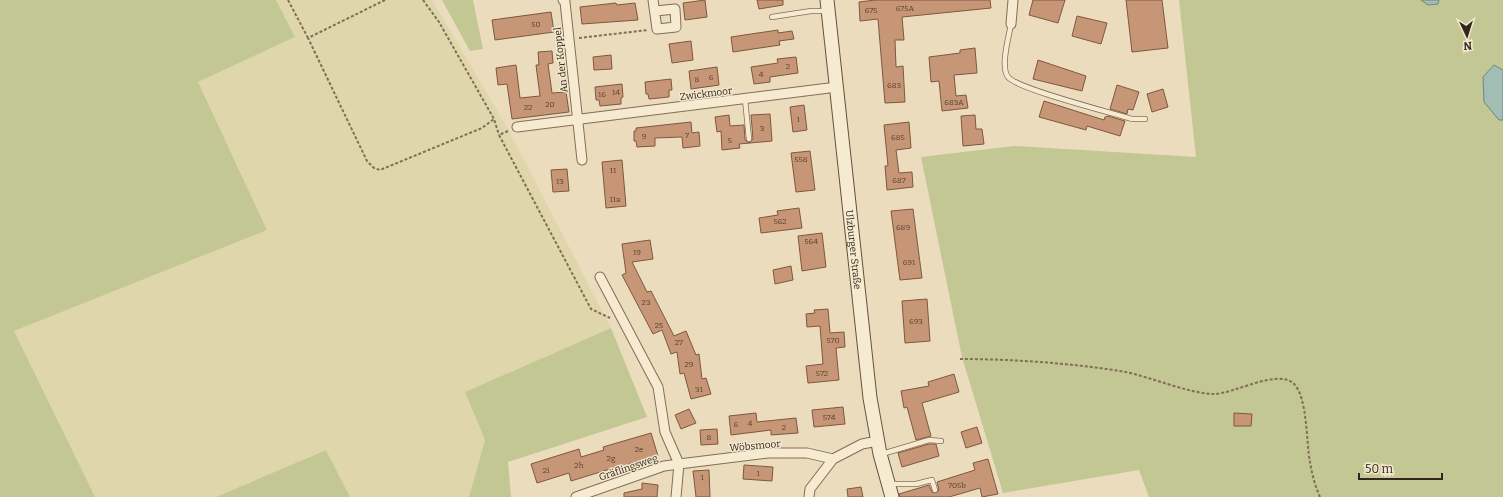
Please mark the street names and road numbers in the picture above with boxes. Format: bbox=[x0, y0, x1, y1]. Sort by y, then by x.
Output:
street label: An der Koppel bbox=[552, 26, 570, 93]
street label: Zwickmoor bbox=[679, 85, 734, 103]
street label: Ulzburger Straße bbox=[843, 209, 863, 290]
street label: Wöbsmoor bbox=[729, 438, 782, 454]
street label: Gräflingsweg bbox=[597, 452, 660, 484]

